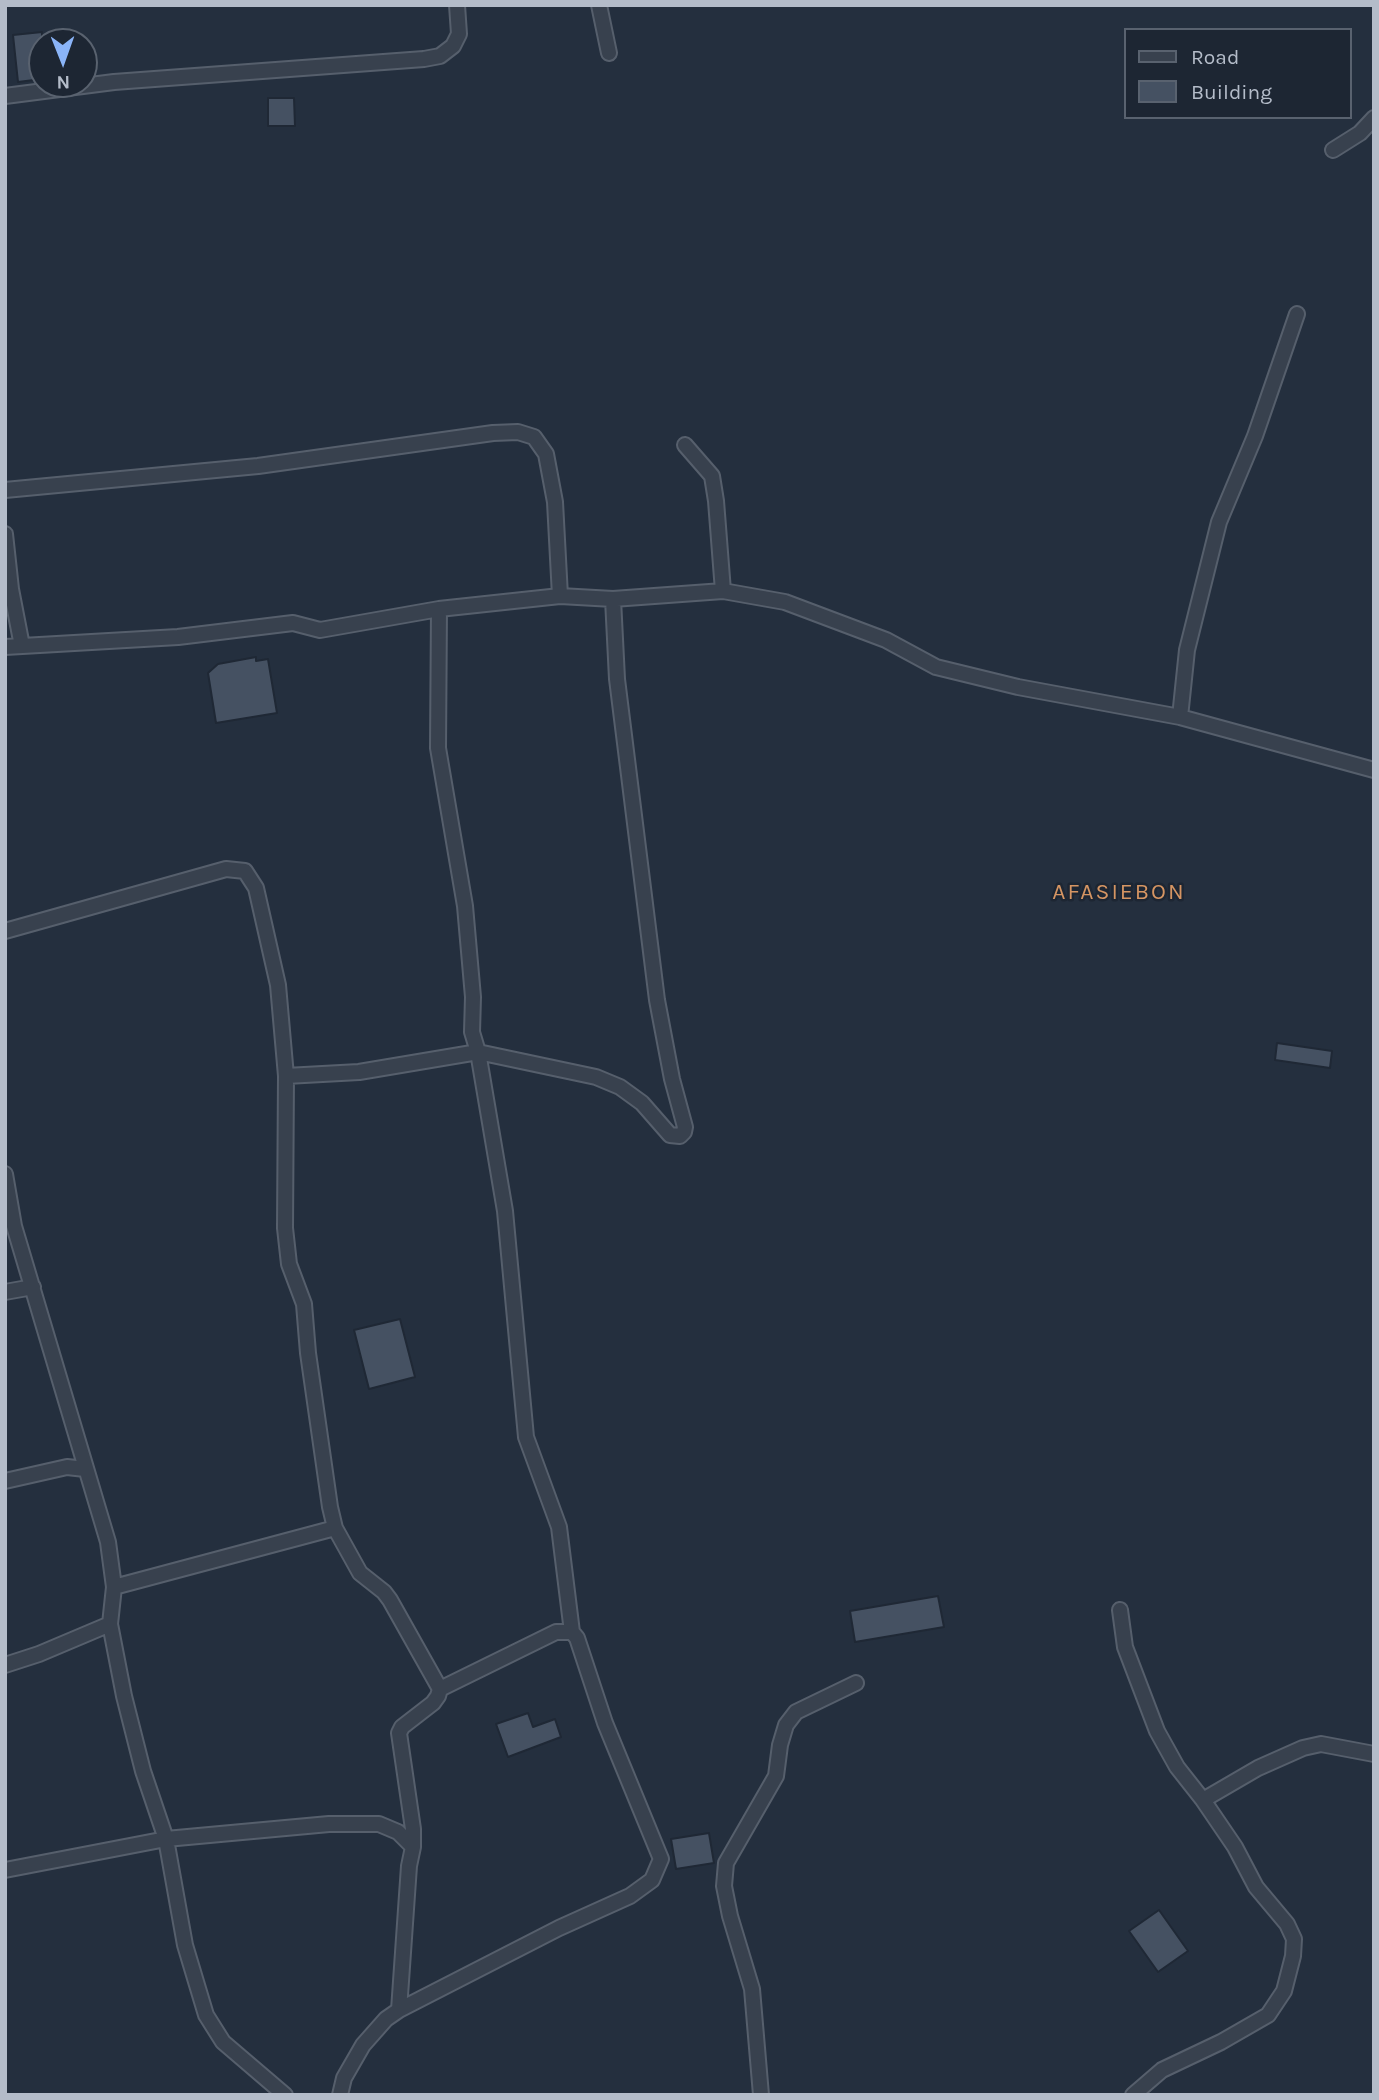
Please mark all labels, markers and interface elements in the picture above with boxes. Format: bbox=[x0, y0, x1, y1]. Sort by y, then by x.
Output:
north arrow bbox=[28, 28, 98, 98]
legend bbox=[1124, 28, 1351, 119]
text: Road bbox=[1191, 45, 1239, 69]
text: N bbox=[56, 71, 70, 93]
text: Building bbox=[1191, 80, 1272, 104]
district label: AFASIEBON bbox=[1053, 878, 1185, 906]

